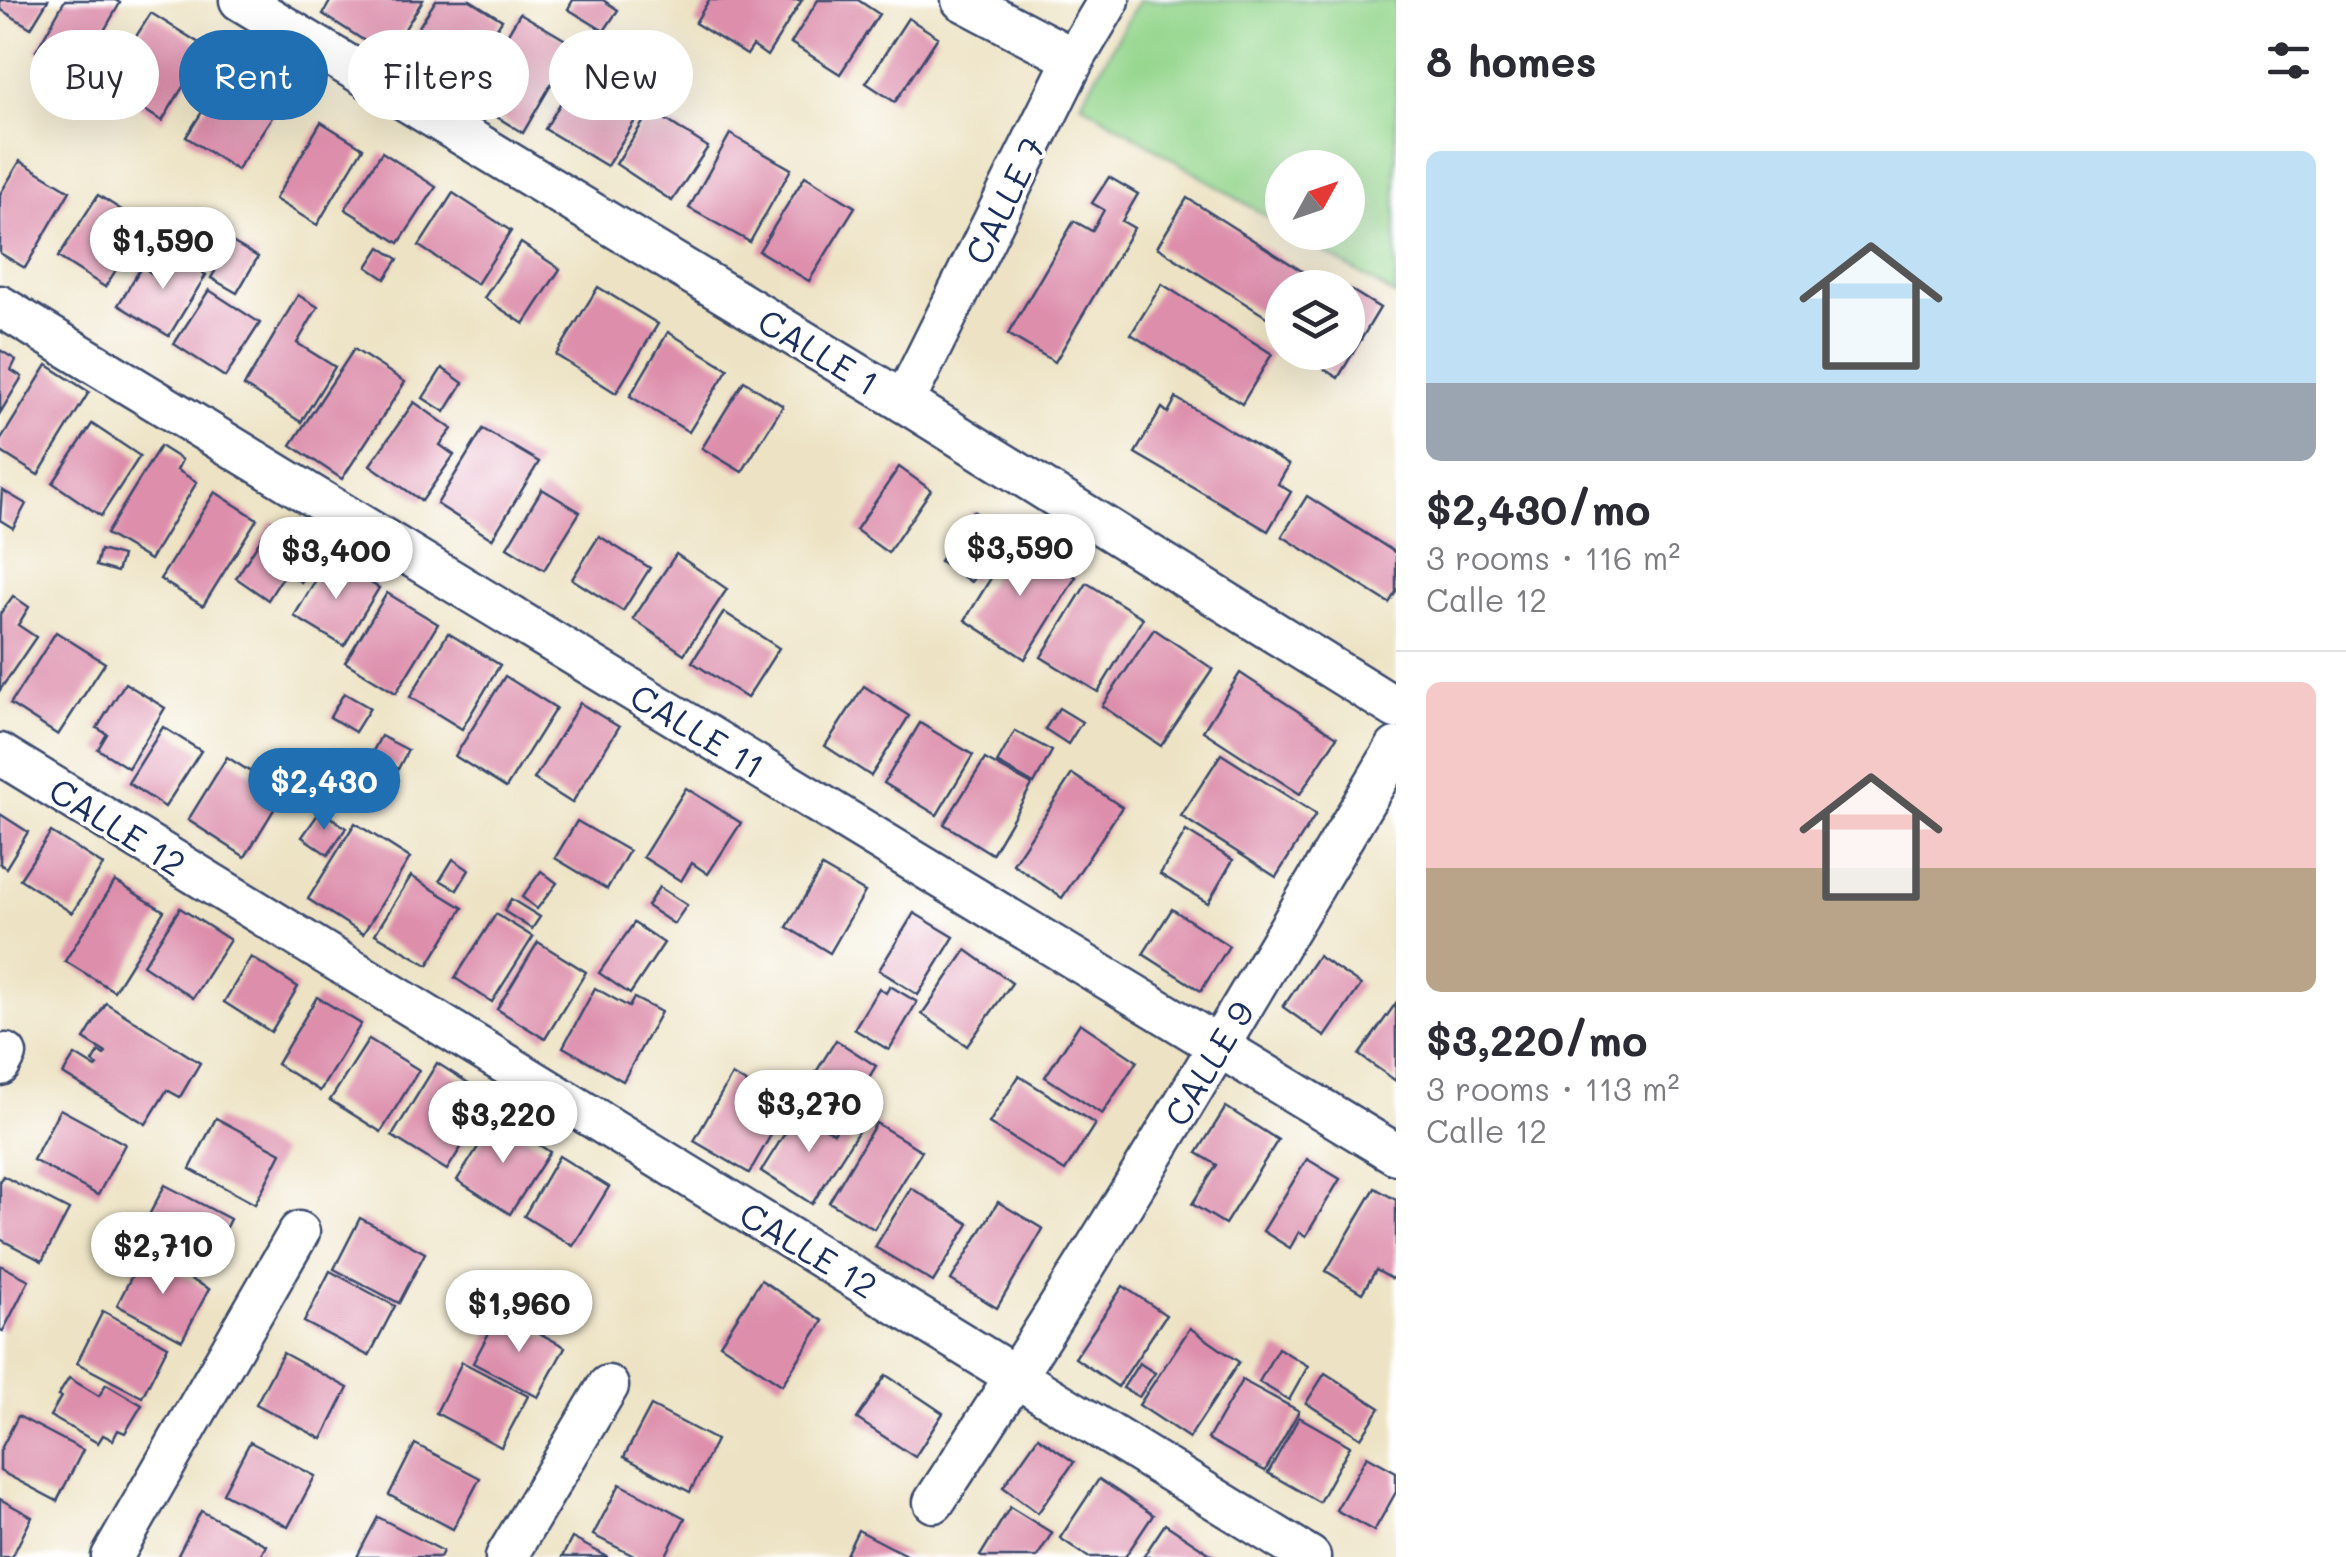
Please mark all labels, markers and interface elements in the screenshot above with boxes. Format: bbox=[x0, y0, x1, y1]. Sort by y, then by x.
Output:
chip: Buy bbox=[30, 30, 159, 120]
chip: Rent bbox=[179, 30, 328, 120]
chip: Filters bbox=[348, 30, 529, 120]
chip: New bbox=[549, 30, 693, 120]
text: 8 homes bbox=[1426, 33, 1597, 88]
icon: filters bbox=[2261, 33, 2316, 88]
street label: CALLE 7 bbox=[953, 128, 1055, 272]
north arrow bbox=[1265, 150, 1365, 250]
map controls bbox=[1265, 150, 1365, 370]
pin: $1,590 bbox=[82, 207, 244, 292]
icon: home bbox=[1781, 216, 1961, 396]
text: $1,590 bbox=[112, 218, 214, 260]
button: layers bbox=[1265, 270, 1365, 370]
street label: CALLE 1 bbox=[750, 297, 888, 405]
text: $2,430/mo bbox=[1426, 481, 1651, 536]
pin: $3,590 bbox=[939, 514, 1101, 599]
pin: $3,400 bbox=[255, 517, 417, 602]
text: $3,590 bbox=[966, 525, 1074, 567]
text: $3,400 bbox=[281, 528, 391, 570]
text: 3 rooms · 116 m² bbox=[1426, 536, 1680, 578]
text: Calle 12 bbox=[1426, 578, 1547, 620]
street label: CALLE 11 bbox=[622, 672, 774, 788]
icon: home bbox=[1781, 747, 1961, 927]
pin: $2,430 bbox=[243, 748, 405, 833]
text: $2,430 bbox=[270, 759, 378, 801]
street label: CALLE 12 bbox=[41, 766, 195, 886]
street label: CALLE 9 bbox=[1153, 992, 1263, 1134]
text: $3,220/mo bbox=[1426, 1012, 1647, 1067]
text: 3 rooms · 113 m² bbox=[1426, 1067, 1680, 1109]
pin: $3,270 bbox=[728, 1070, 890, 1155]
pin: $3,220 bbox=[422, 1081, 584, 1166]
text: $3,270 bbox=[756, 1081, 862, 1123]
text: $3,220 bbox=[450, 1092, 556, 1134]
text: Calle 12 bbox=[1426, 1109, 1547, 1151]
street label: CALLE 12 bbox=[732, 1190, 886, 1308]
pin: $2,710 bbox=[82, 1212, 244, 1297]
text: $2,710 bbox=[113, 1223, 213, 1265]
pin: $1,960 bbox=[438, 1270, 600, 1355]
text: $1,960 bbox=[468, 1281, 570, 1323]

